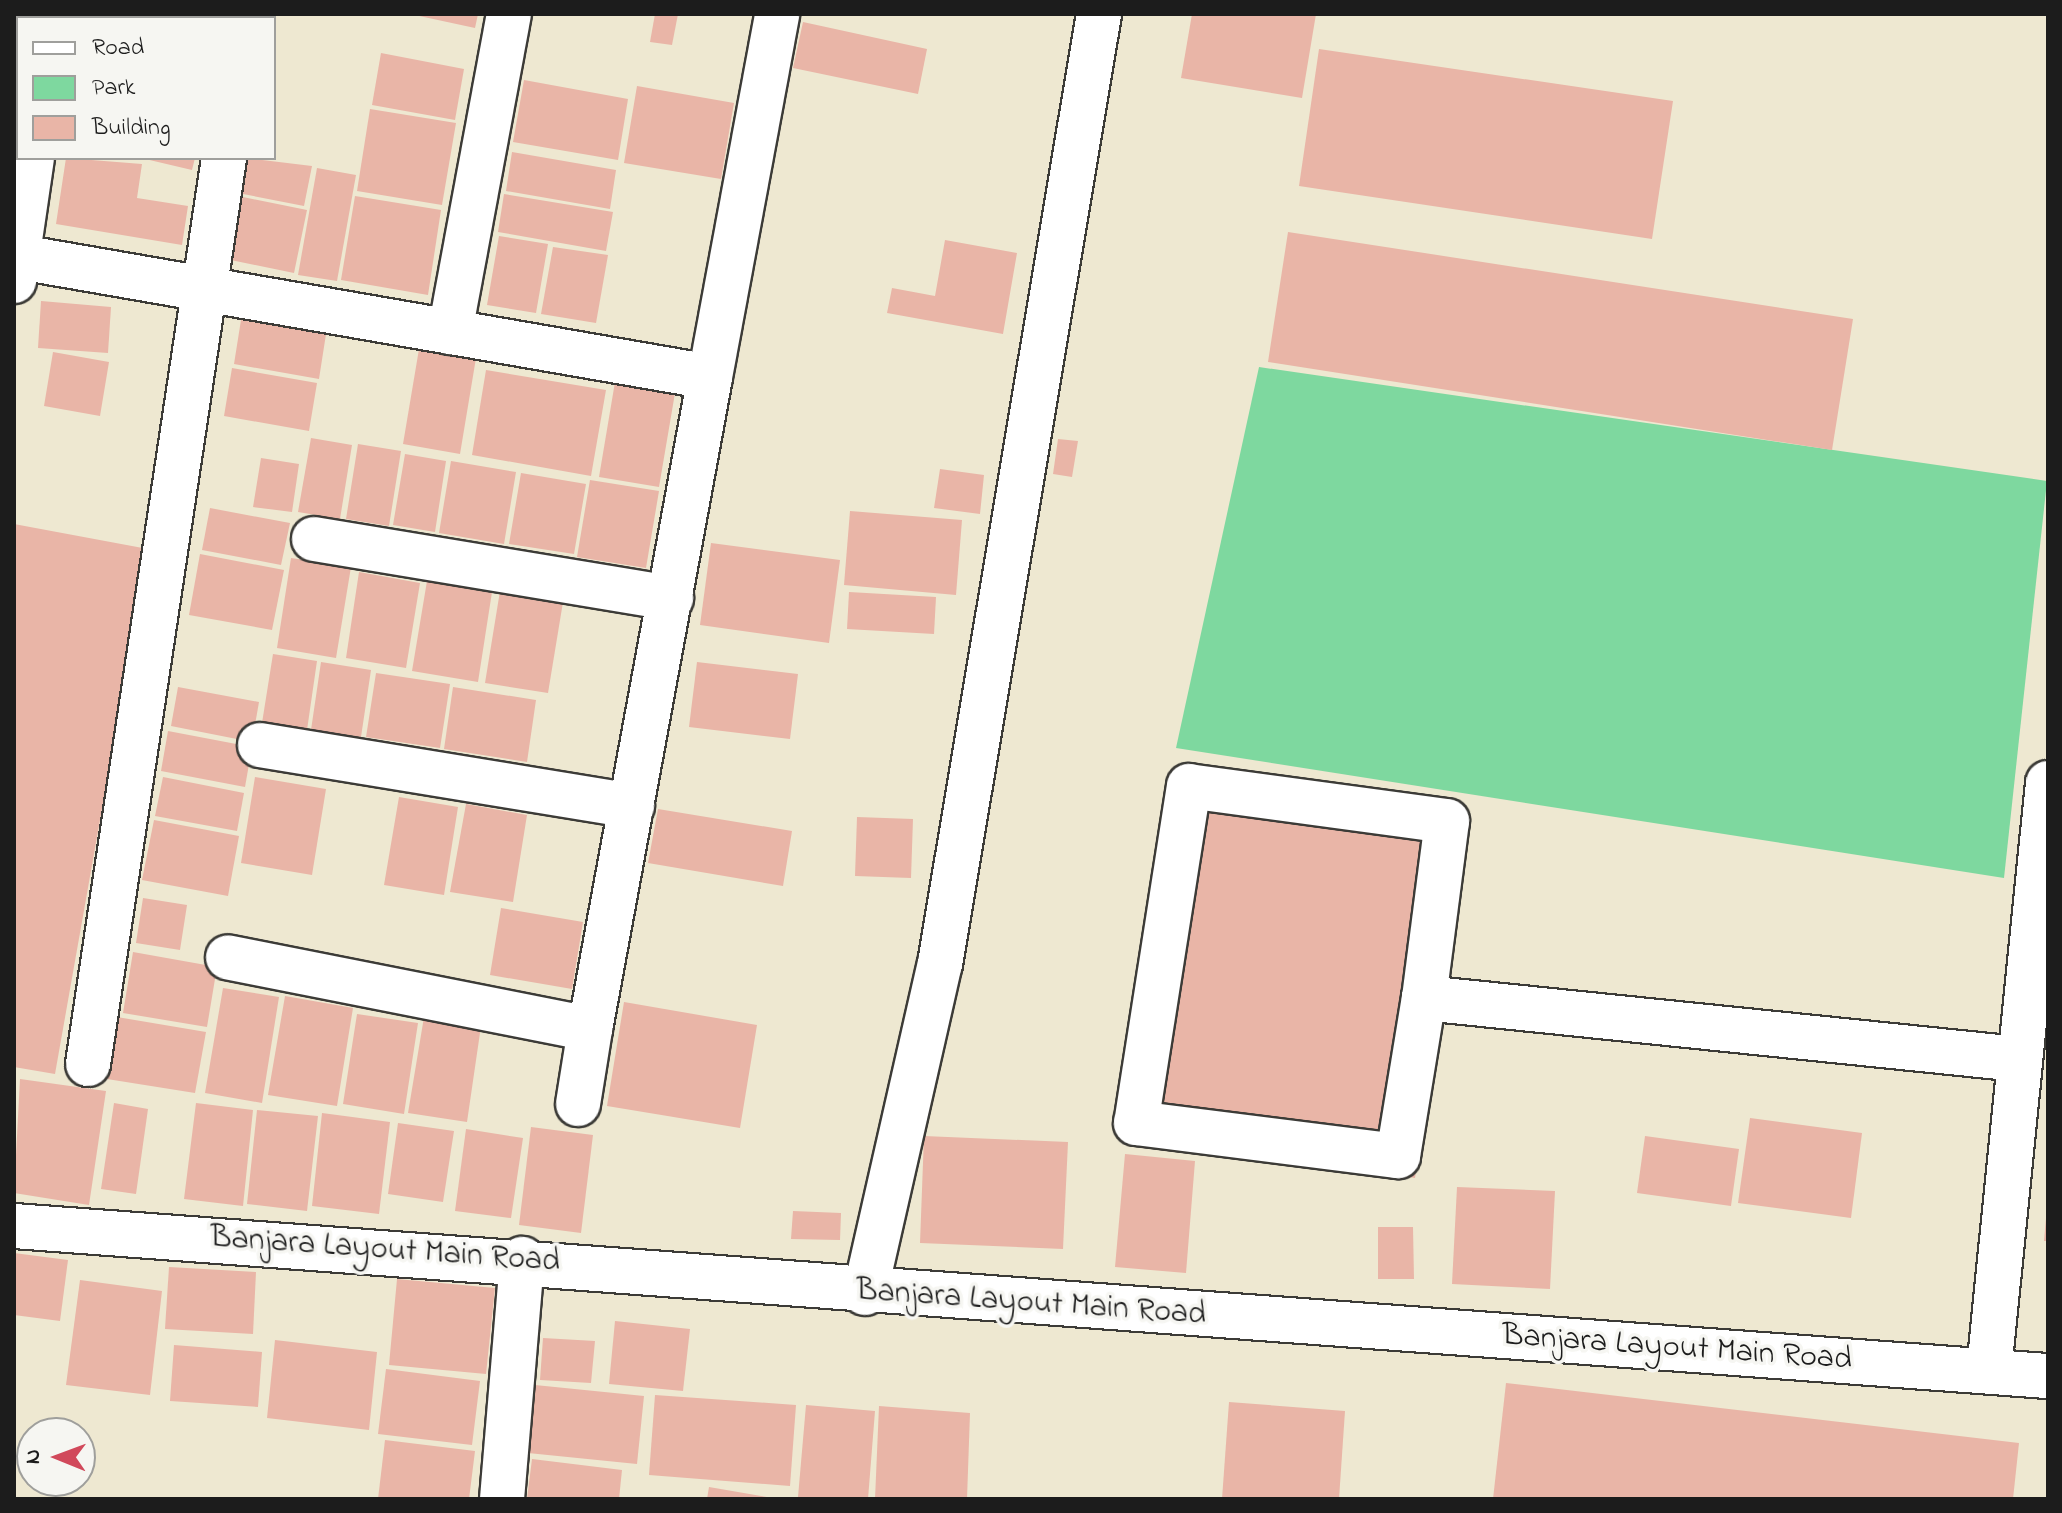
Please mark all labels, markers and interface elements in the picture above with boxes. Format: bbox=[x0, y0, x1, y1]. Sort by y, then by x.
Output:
legend bbox=[16, 16, 276, 160]
text: Road bbox=[92, 31, 144, 66]
text: Park bbox=[92, 71, 135, 106]
text: Building bbox=[92, 111, 171, 146]
street label: Banjara Layout Main Road bbox=[209, 1220, 561, 1282]
street label: Banjara Layout Main Road bbox=[855, 1273, 1207, 1335]
street label: Banjara Layout Main Road bbox=[1501, 1318, 1853, 1380]
north arrow bbox=[16, 1417, 96, 1497]
text: N bbox=[18, 1449, 50, 1464]

